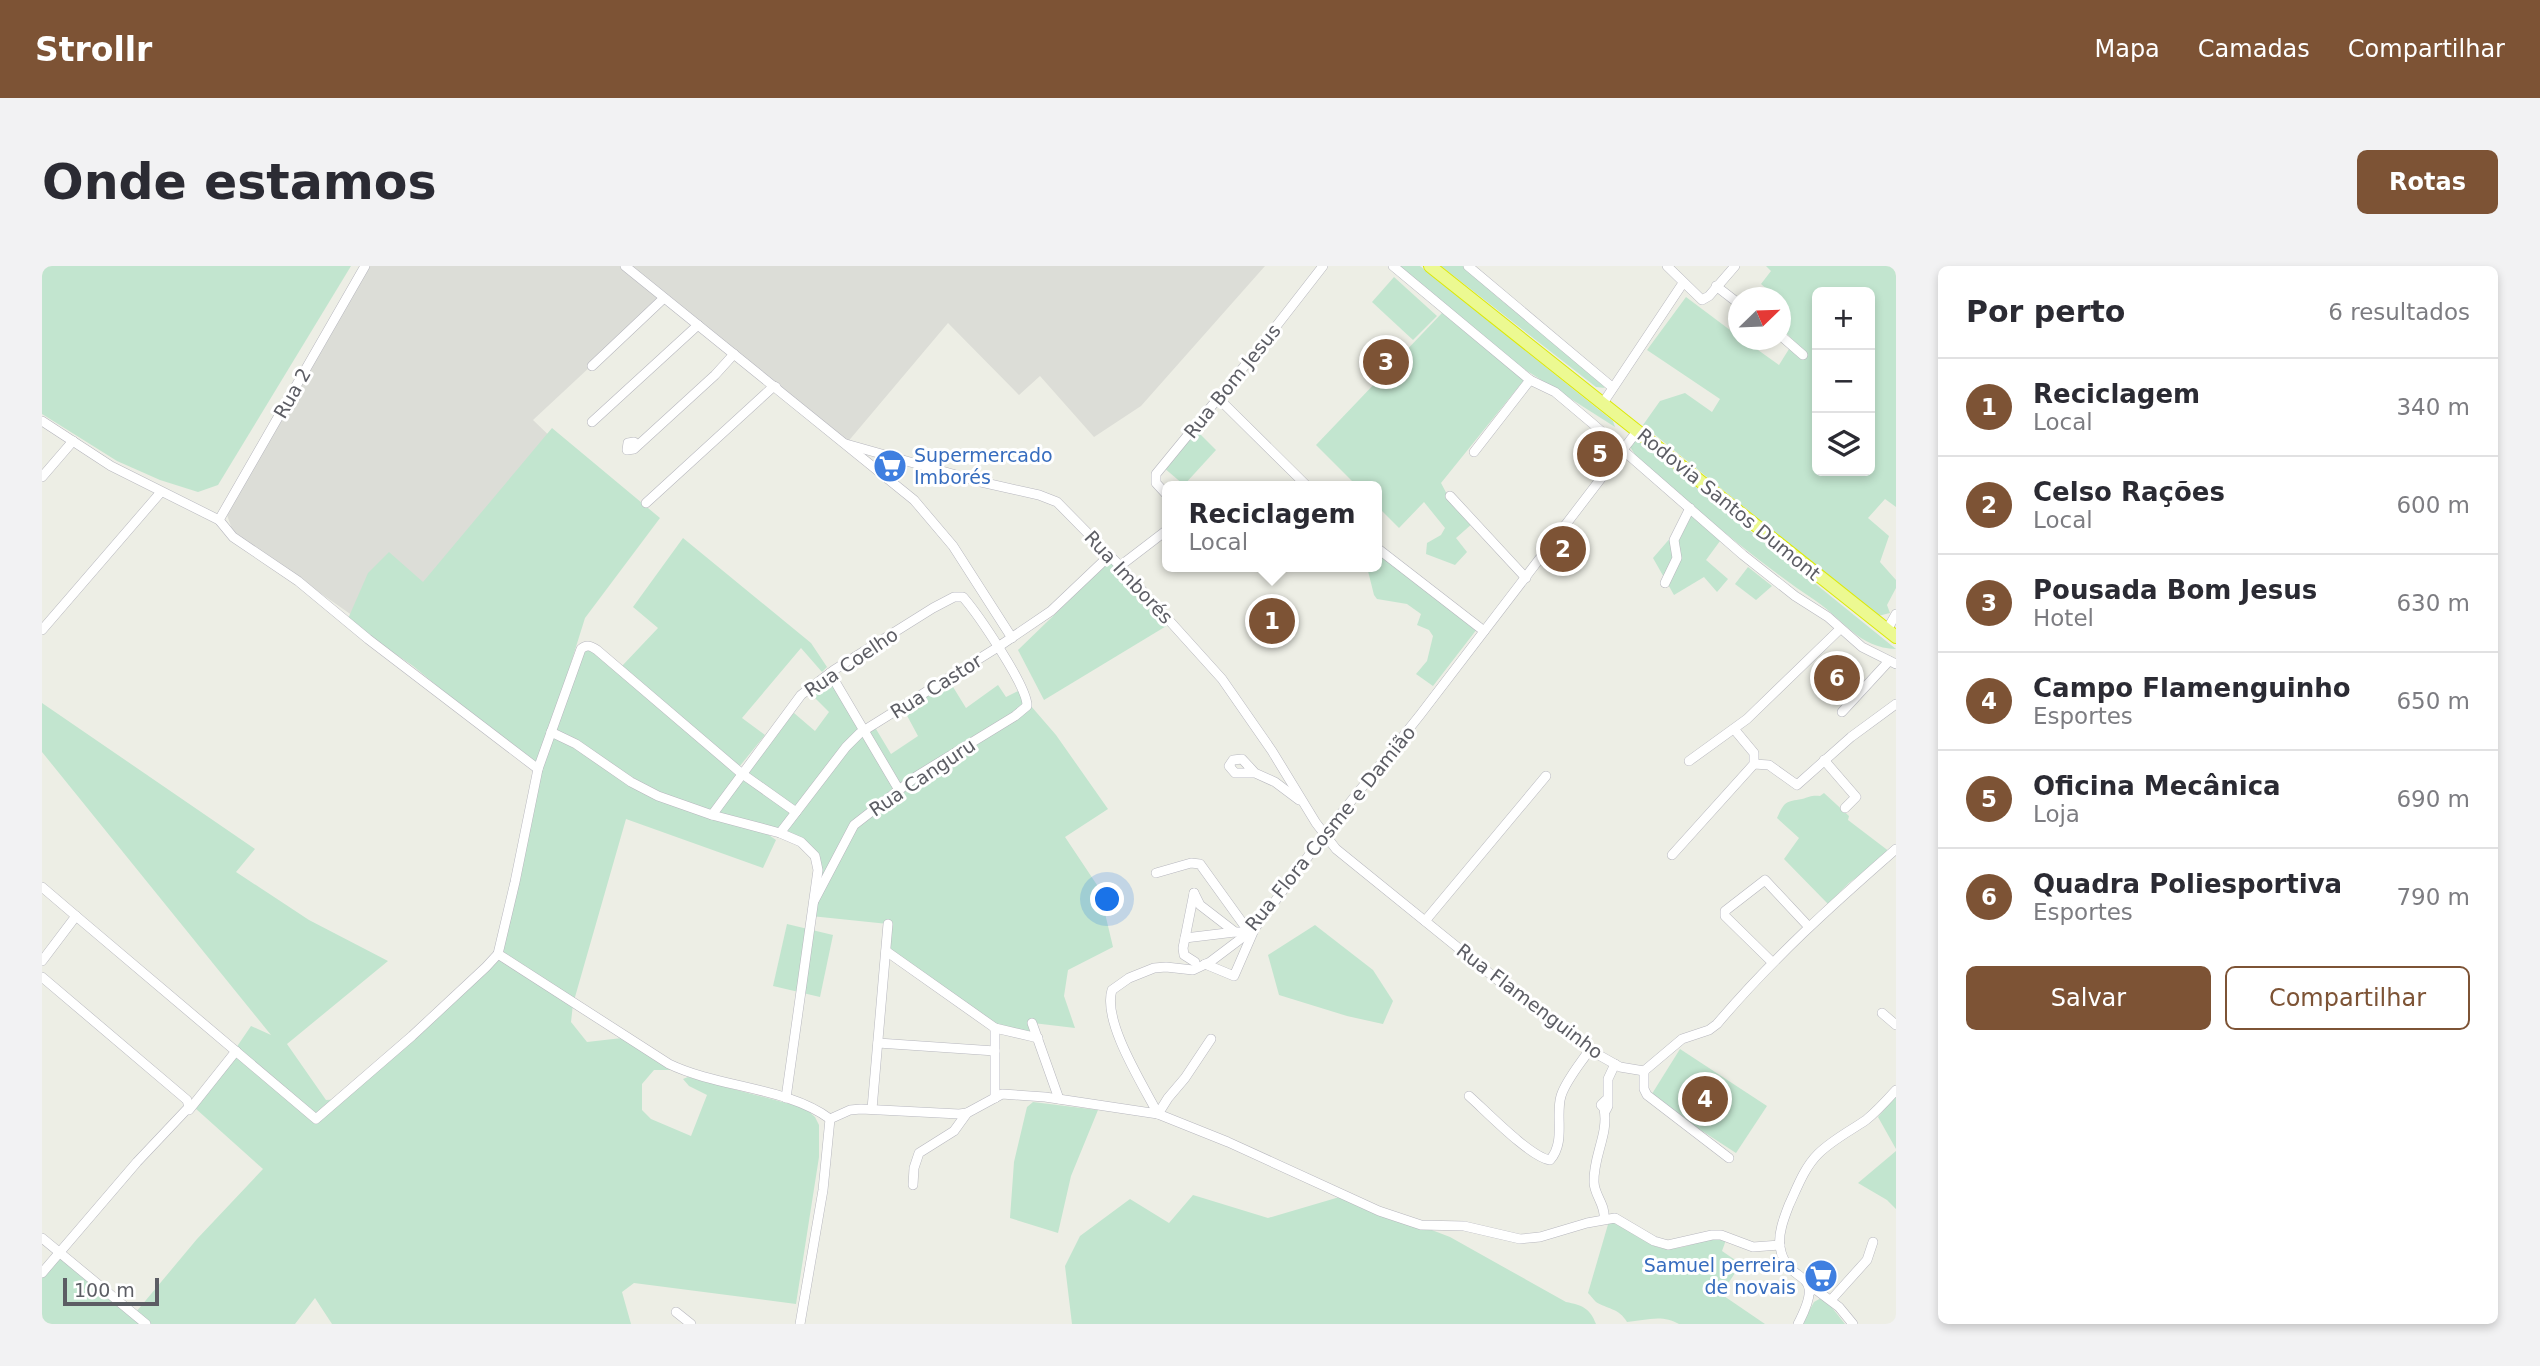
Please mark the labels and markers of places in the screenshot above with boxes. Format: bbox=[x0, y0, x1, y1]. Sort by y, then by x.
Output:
pin: 3 bbox=[1363, 336, 1409, 388]
pin: 5 bbox=[1577, 428, 1623, 480]
place label: Supermercado Imborés bbox=[914, 444, 1053, 488]
supermarket icon: Supermercado Imborés bbox=[871, 447, 909, 485]
pin: 2 bbox=[1540, 523, 1586, 575]
pin: 1 bbox=[1249, 595, 1295, 647]
pin: 6 bbox=[1814, 652, 1860, 704]
pin: 4 bbox=[1682, 1073, 1728, 1125]
place label: Samuel perreira de novais bbox=[1644, 1254, 1796, 1298]
supermarket icon: Samuel perreira de novais bbox=[1802, 1257, 1840, 1295]

